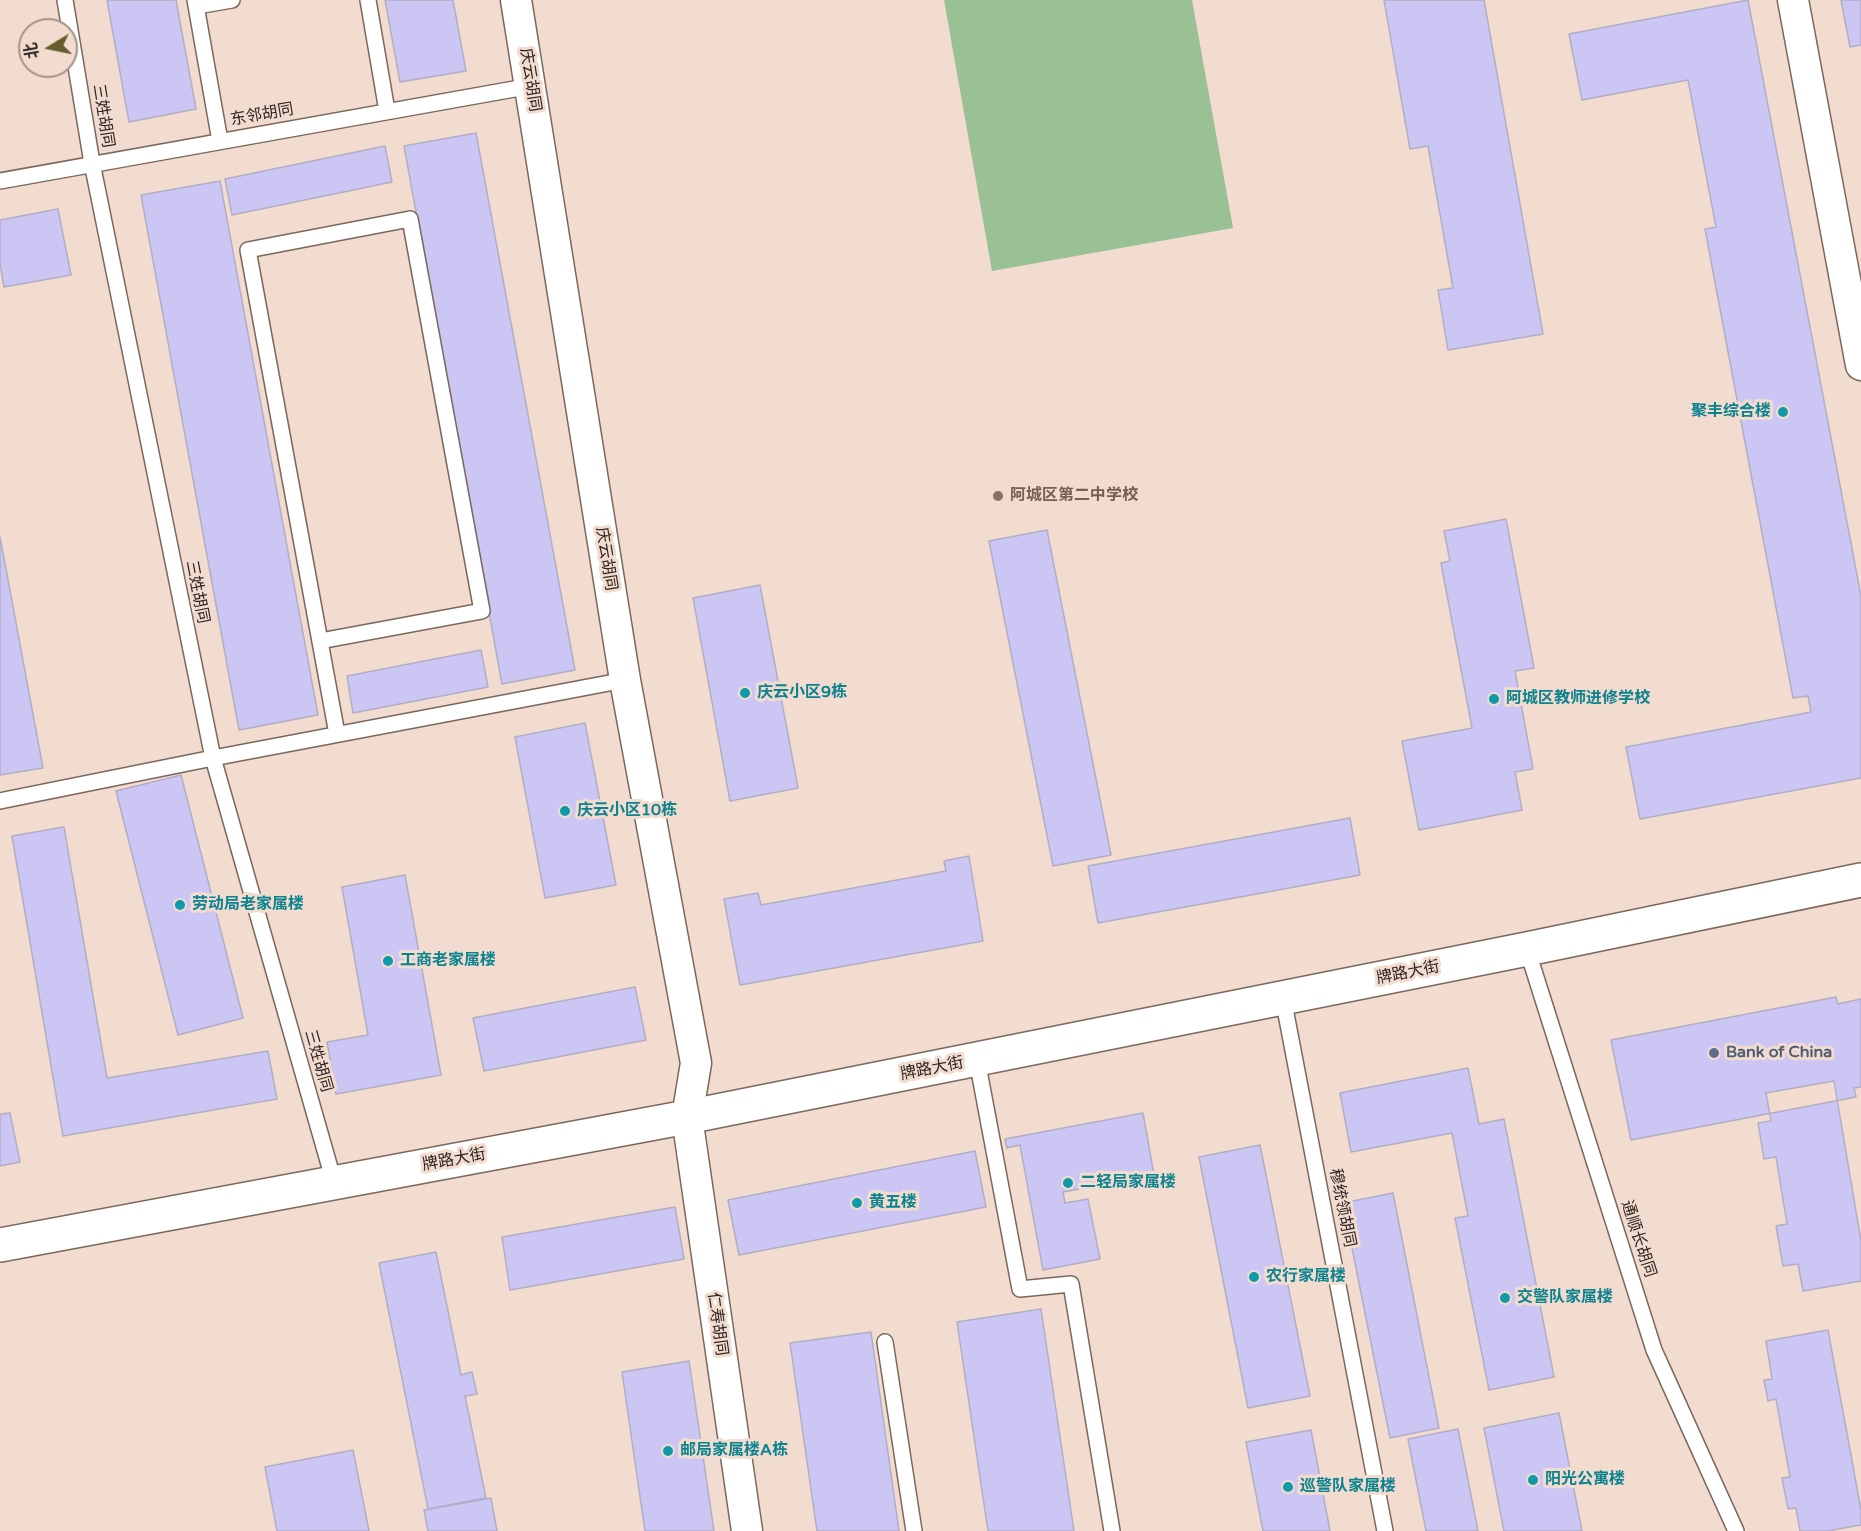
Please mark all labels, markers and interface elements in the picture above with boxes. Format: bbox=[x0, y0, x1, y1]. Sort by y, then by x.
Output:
north arrow bbox=[18, 18, 78, 78]
text: 北 bbox=[21, 41, 43, 60]
street label: 庆云胡同 bbox=[516, 47, 544, 113]
street label: 三姓胡同 bbox=[89, 83, 117, 149]
street label: 东邻胡同 bbox=[229, 100, 295, 130]
place label: 聚丰综合楼 bbox=[1691, 402, 1771, 422]
marker: 聚丰综合楼 bbox=[1776, 405, 1790, 419]
place label: 阿城区第二中学校 bbox=[1010, 486, 1138, 506]
marker: 阿城区第二中学校 bbox=[991, 489, 1005, 503]
street label: 庆云胡同 bbox=[592, 526, 620, 592]
street label: 三姓胡同 bbox=[181, 559, 213, 625]
place label: 庆云小区9栋 bbox=[757, 683, 847, 703]
marker: 庆云小区9栋 bbox=[738, 686, 752, 700]
place label: 阿城区教师进修学校 bbox=[1506, 689, 1650, 709]
marker: 阿城区教师进修学校 bbox=[1487, 692, 1501, 706]
place label: 庆云小区10栋 bbox=[577, 801, 677, 821]
marker: 庆云小区10栋 bbox=[558, 804, 572, 818]
place label: 劳动局老家属楼 bbox=[192, 895, 304, 915]
marker: 劳动局老家属楼 bbox=[173, 898, 187, 912]
place label: 工商老家属楼 bbox=[400, 951, 496, 971]
marker: 工商老家属楼 bbox=[381, 954, 395, 968]
street label: 牌路大街 bbox=[1375, 957, 1441, 989]
street label: 三姓胡同 bbox=[300, 1028, 336, 1094]
place label: Bank of China bbox=[1726, 1043, 1832, 1063]
marker: Bank of China bbox=[1707, 1046, 1721, 1060]
street label: 牌路大街 bbox=[899, 1053, 965, 1085]
street label: 牌路大街 bbox=[421, 1145, 487, 1175]
street label: 穆统领胡同 bbox=[1325, 1167, 1359, 1249]
place label: 二轻局家属楼 bbox=[1080, 1173, 1176, 1193]
marker: 二轻局家属楼 bbox=[1061, 1176, 1075, 1190]
place label: 黄五楼 bbox=[869, 1193, 917, 1213]
marker: 黄五楼 bbox=[850, 1196, 864, 1210]
street label: 通顺长胡同 bbox=[1617, 1198, 1659, 1280]
place label: 农行家属楼 bbox=[1266, 1267, 1346, 1287]
marker: 农行家属楼 bbox=[1247, 1270, 1261, 1284]
place label: 交警队家属楼 bbox=[1517, 1288, 1613, 1308]
street label: 仁寿胡同 bbox=[703, 1291, 731, 1357]
marker: 交警队家属楼 bbox=[1498, 1291, 1512, 1305]
place label: 邮局家属楼A栋 bbox=[680, 1441, 788, 1461]
marker: 邮局家属楼A栋 bbox=[661, 1444, 675, 1458]
place label: 阳光公寓楼 bbox=[1545, 1470, 1625, 1490]
marker: 阳光公寓楼 bbox=[1526, 1473, 1540, 1487]
place label: 巡警队家属楼 bbox=[1300, 1477, 1396, 1497]
marker: 巡警队家属楼 bbox=[1281, 1480, 1295, 1494]

